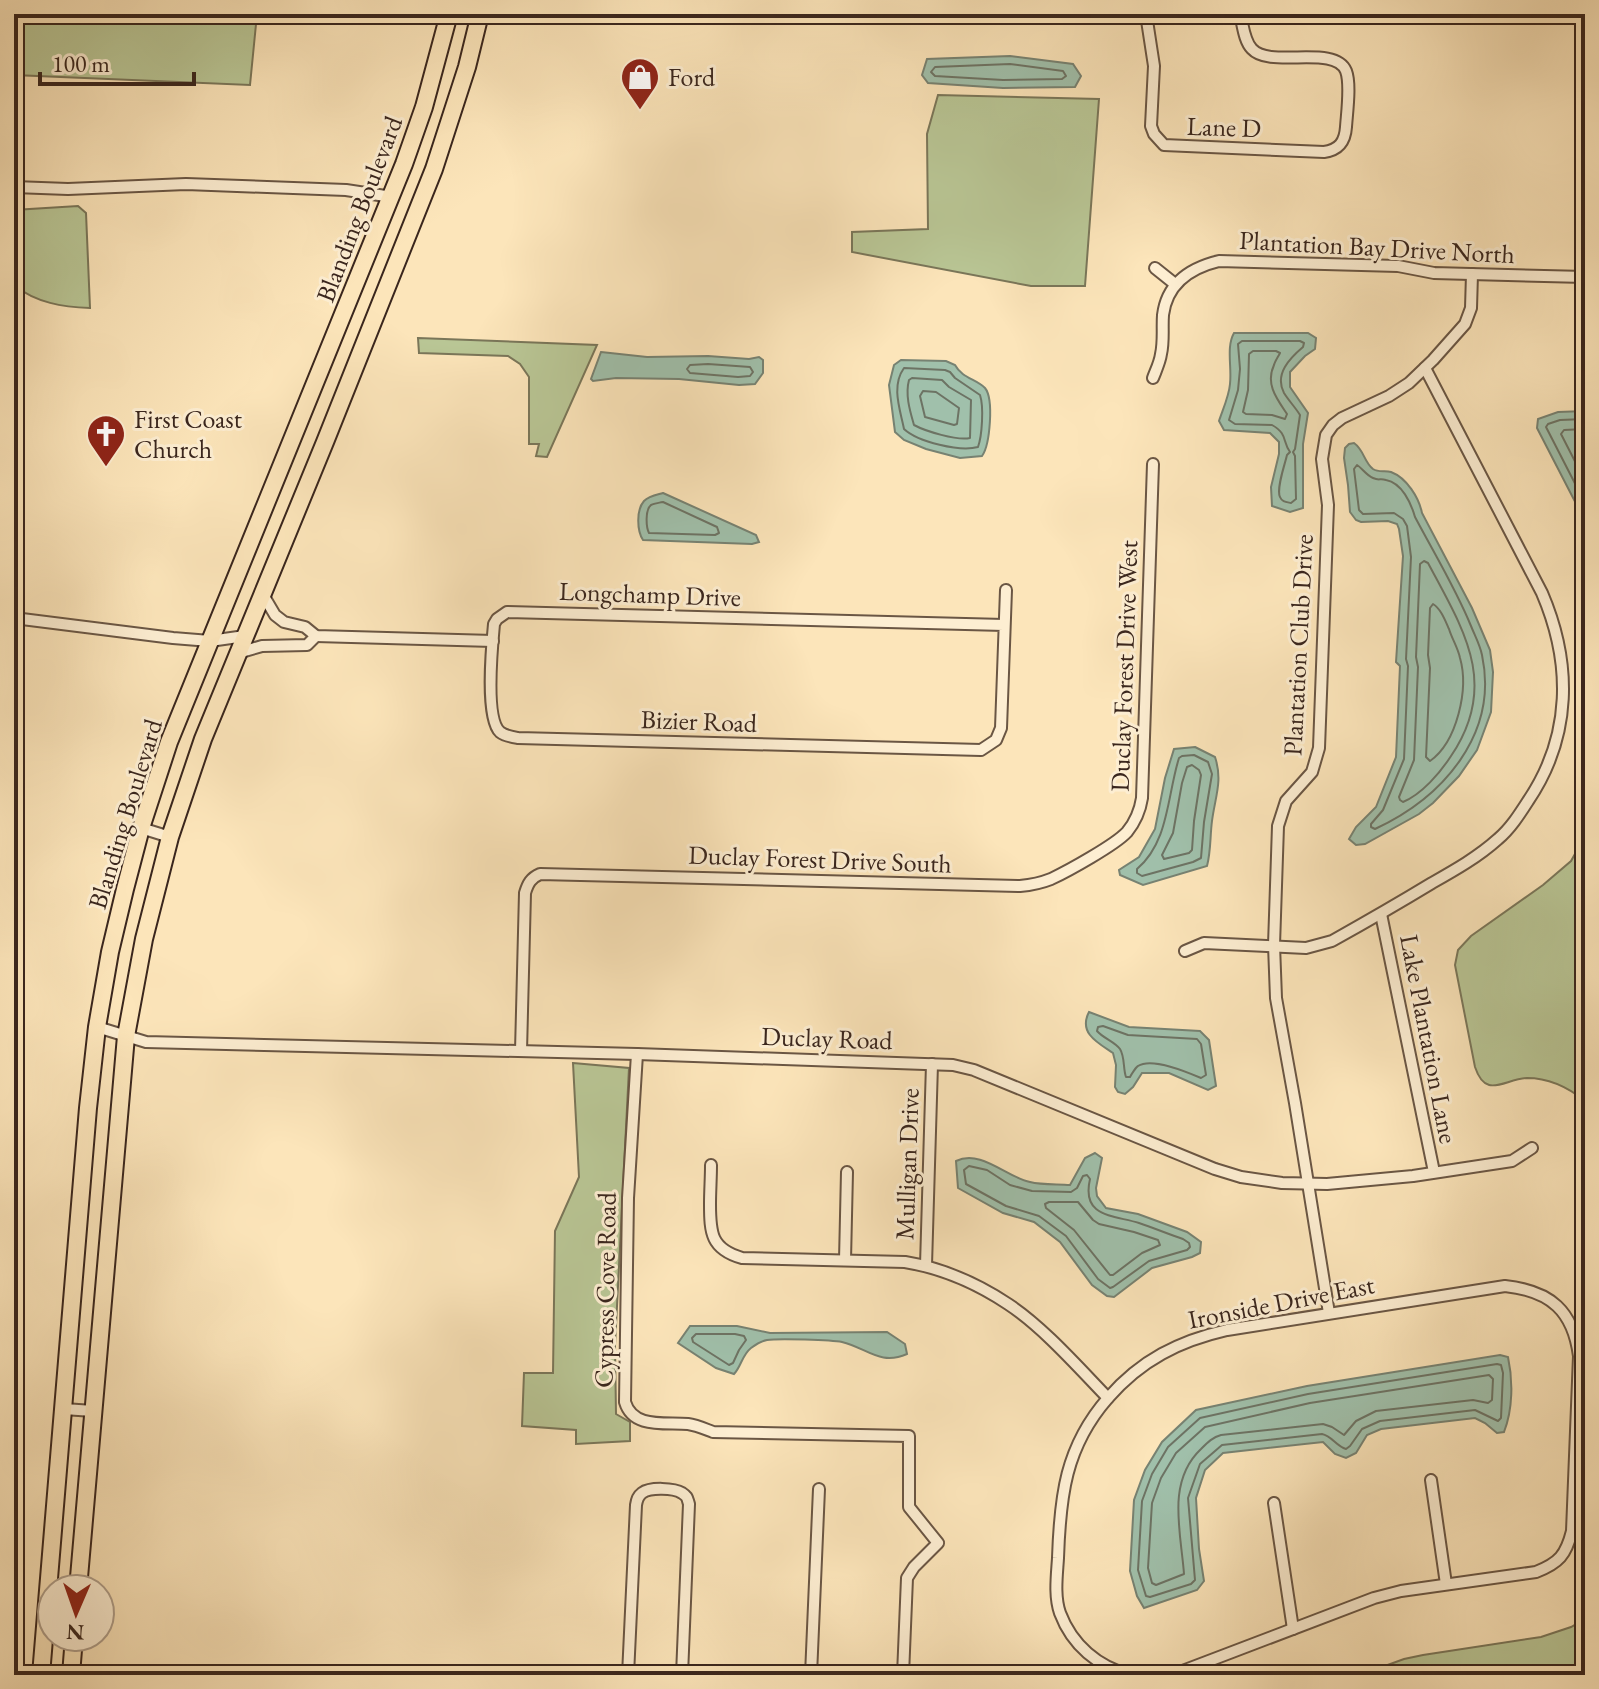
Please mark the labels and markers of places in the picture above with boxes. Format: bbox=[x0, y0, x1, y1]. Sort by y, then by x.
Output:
shop icon: Ford bbox=[619, 56, 661, 111]
place label: Ford bbox=[668, 60, 716, 94]
place label: First Coast Church bbox=[134, 402, 242, 466]
church icon: First Coast Church bbox=[85, 413, 127, 468]

